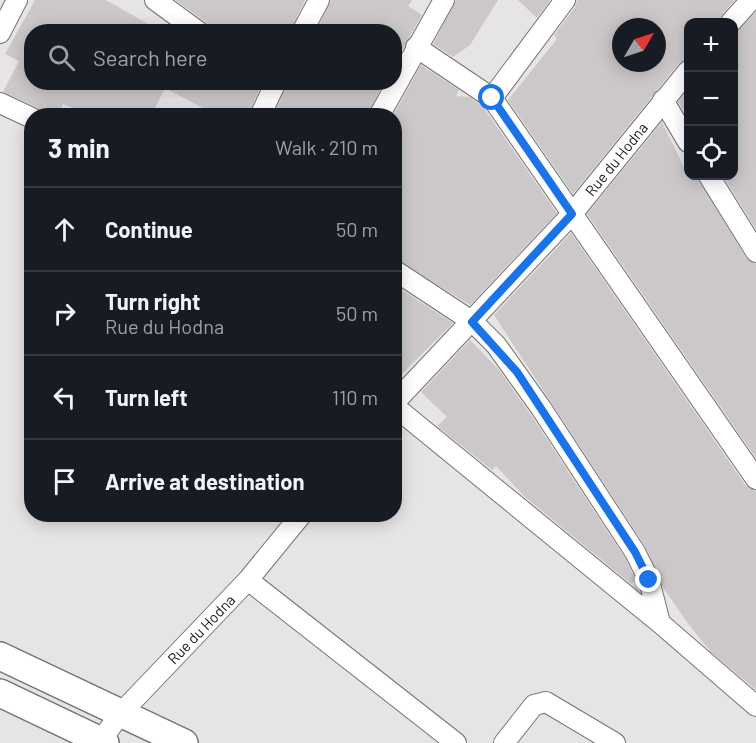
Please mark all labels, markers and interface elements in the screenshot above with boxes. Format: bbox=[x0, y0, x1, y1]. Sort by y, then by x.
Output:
north arrow bbox=[612, 18, 666, 72]
map controls bbox=[684, 18, 738, 180]
button: + bbox=[684, 18, 738, 72]
search box bbox=[24, 24, 402, 90]
icon: search bbox=[45, 41, 78, 74]
text: Search here bbox=[93, 44, 207, 70]
button: − bbox=[684, 72, 738, 126]
route start bbox=[478, 84, 504, 110]
street label: Rue du Hodna bbox=[581, 119, 651, 199]
button: locate bbox=[684, 126, 738, 180]
text: 3 min bbox=[48, 132, 110, 163]
text: Walk · 210 m bbox=[275, 135, 378, 159]
icon: ahead bbox=[48, 213, 81, 246]
text: Continue bbox=[105, 216, 193, 242]
text: 50 m bbox=[336, 217, 378, 241]
text: Turn right bbox=[105, 288, 200, 314]
icon: right bbox=[48, 297, 81, 330]
text: 50 m bbox=[336, 301, 378, 325]
text: Rue du Hodna bbox=[105, 314, 224, 338]
icon: left bbox=[48, 381, 81, 414]
text: Turn left bbox=[105, 384, 188, 410]
text: 110 m bbox=[332, 385, 378, 409]
icon: arrive bbox=[48, 465, 81, 498]
text: Arrive at destination bbox=[105, 468, 304, 494]
route end bbox=[635, 566, 661, 592]
street label: Rue du Hodna bbox=[163, 591, 239, 667]

